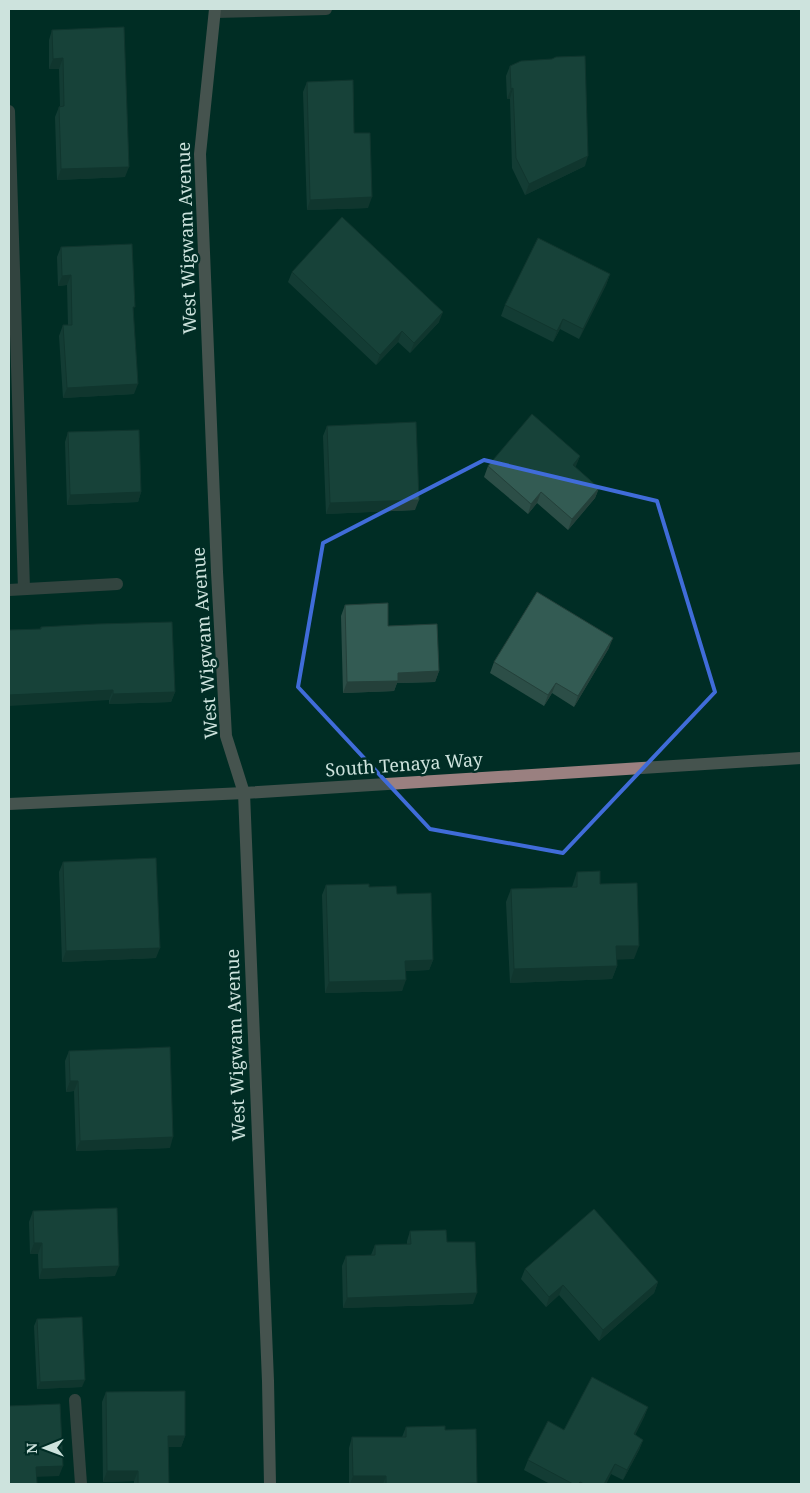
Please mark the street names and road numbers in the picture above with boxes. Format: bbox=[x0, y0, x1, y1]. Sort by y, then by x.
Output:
street label: West Wigwam Avenue bbox=[171, 141, 201, 335]
street label: West Wigwam Avenue bbox=[185, 546, 223, 740]
street label: South Tenaya Way bbox=[324, 746, 484, 781]
street label: West Wigwam Avenue bbox=[220, 948, 250, 1142]

